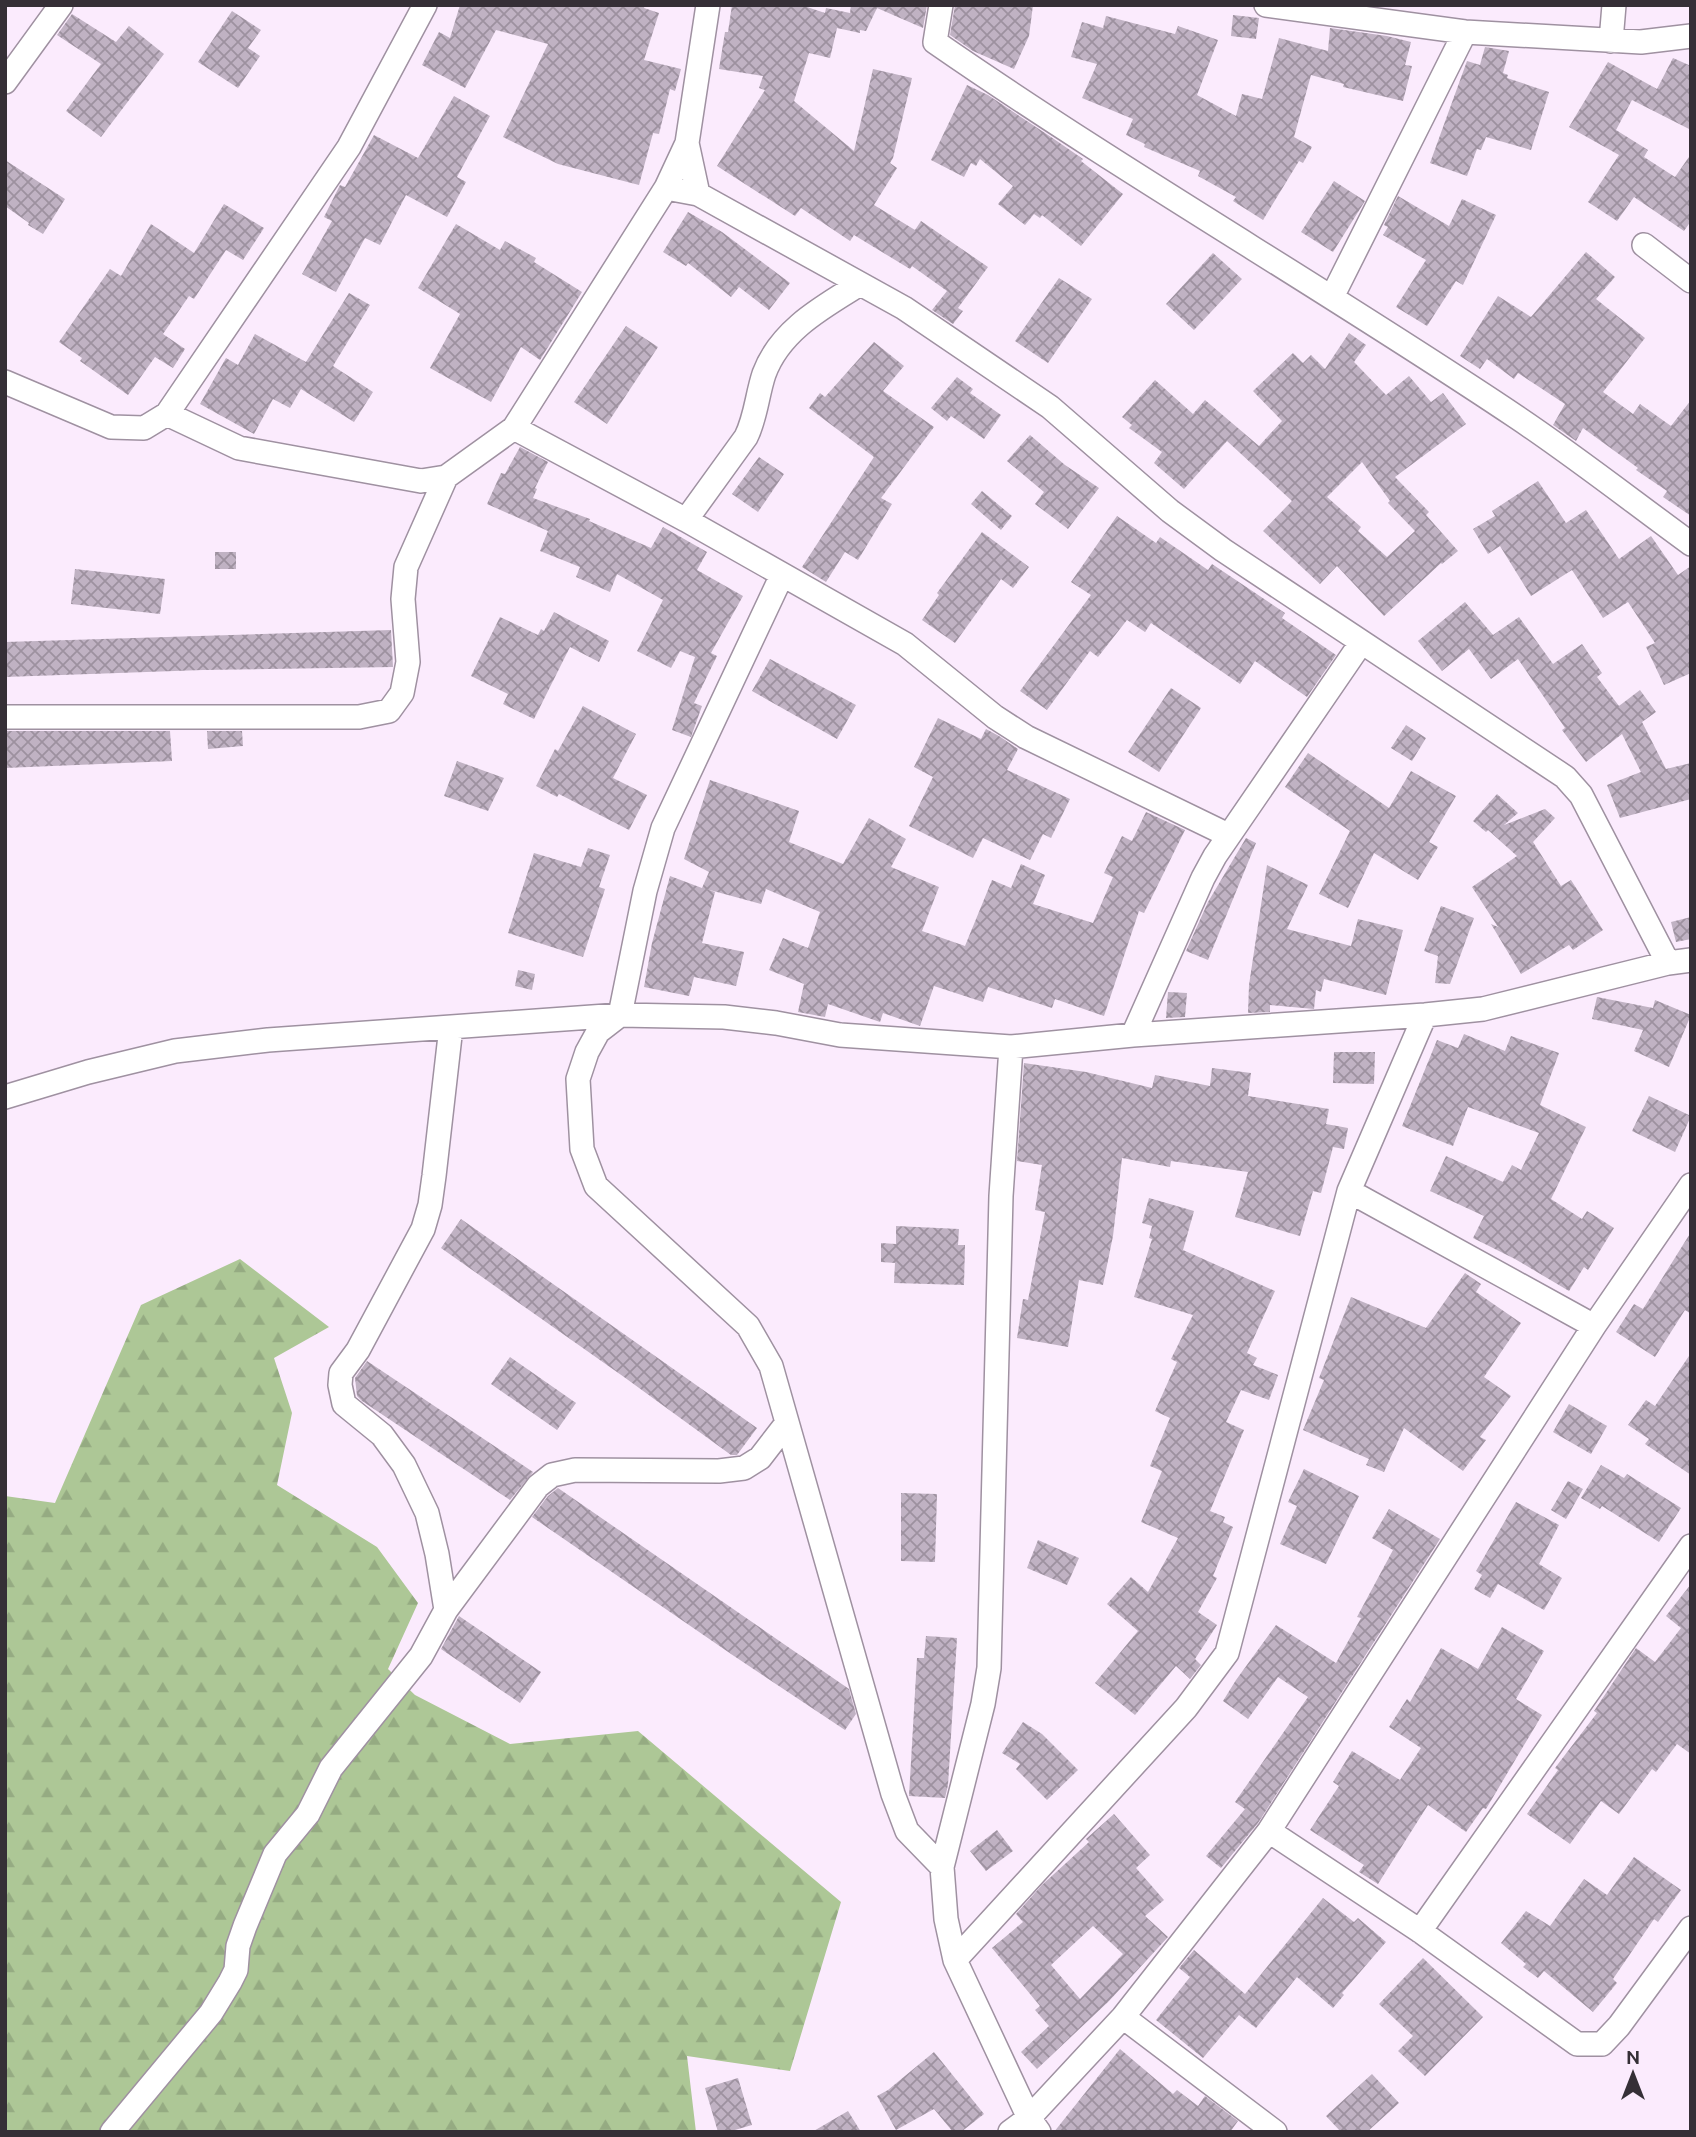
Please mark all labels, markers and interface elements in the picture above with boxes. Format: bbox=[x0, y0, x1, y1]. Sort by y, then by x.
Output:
north arrow bbox=[1598, 2039, 1668, 2109]
text: N bbox=[1626, 2046, 1640, 2068]

